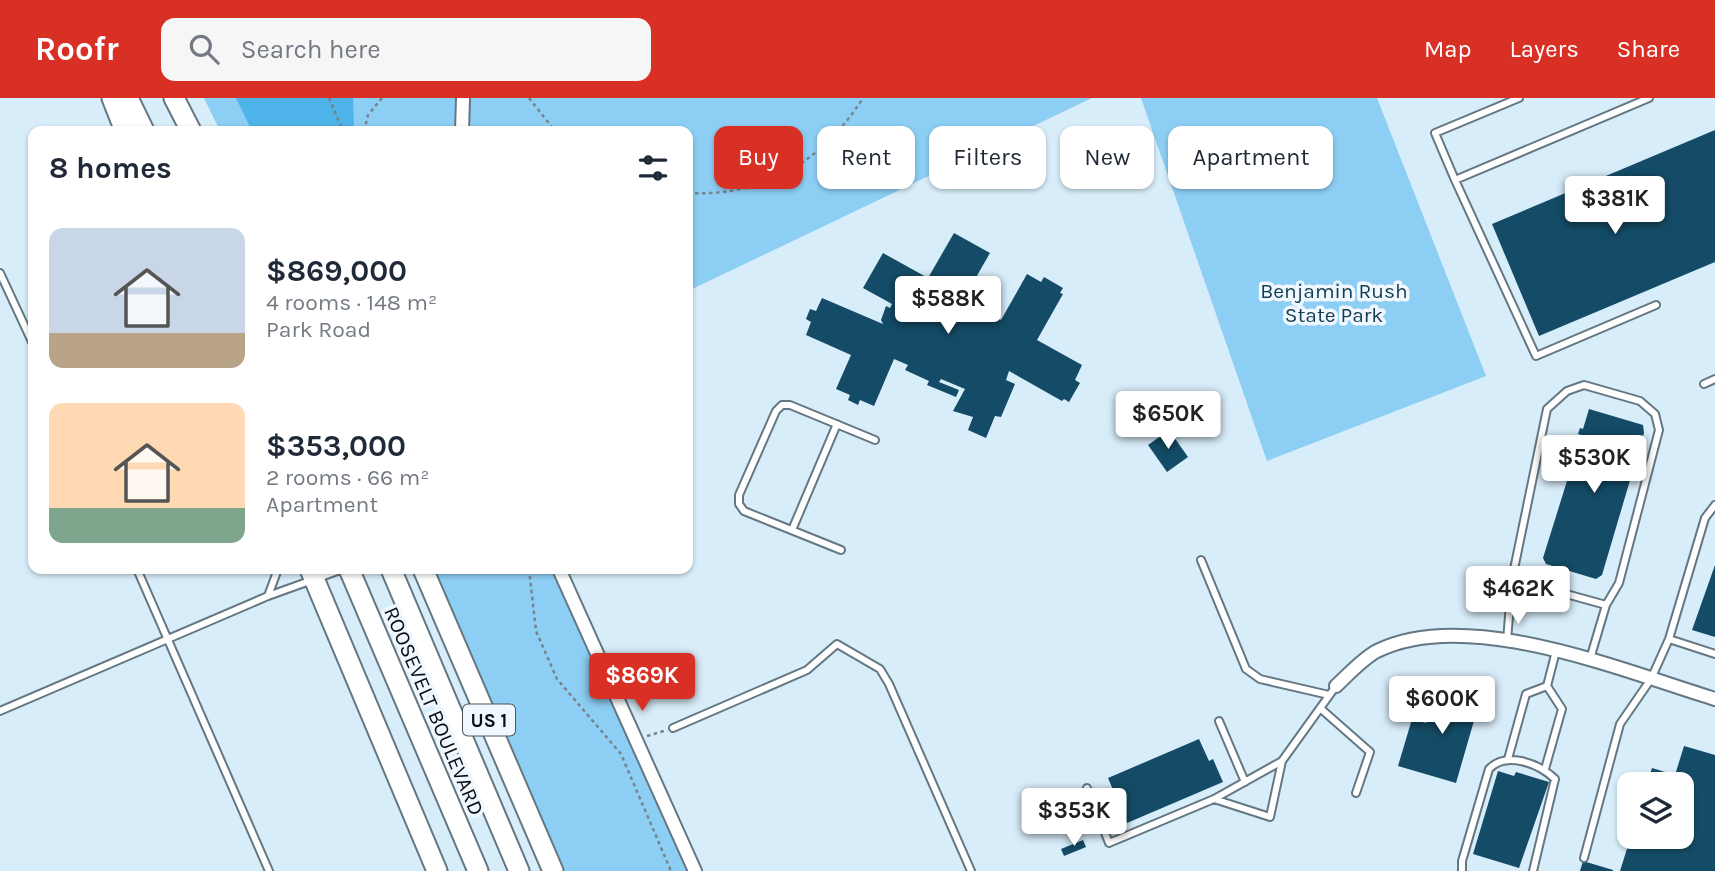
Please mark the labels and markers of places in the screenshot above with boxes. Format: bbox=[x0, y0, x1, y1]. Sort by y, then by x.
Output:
pin: $381K bbox=[1566, 176, 1664, 236]
pin: $588K bbox=[899, 276, 997, 336]
pin: $650K bbox=[1119, 392, 1217, 451]
pin: $530K bbox=[1545, 436, 1643, 495]
pin: $462K bbox=[1469, 566, 1567, 626]
pin: $869K bbox=[593, 654, 691, 713]
pin: $600K bbox=[1393, 676, 1491, 736]
pin: $353K bbox=[1025, 788, 1123, 848]

